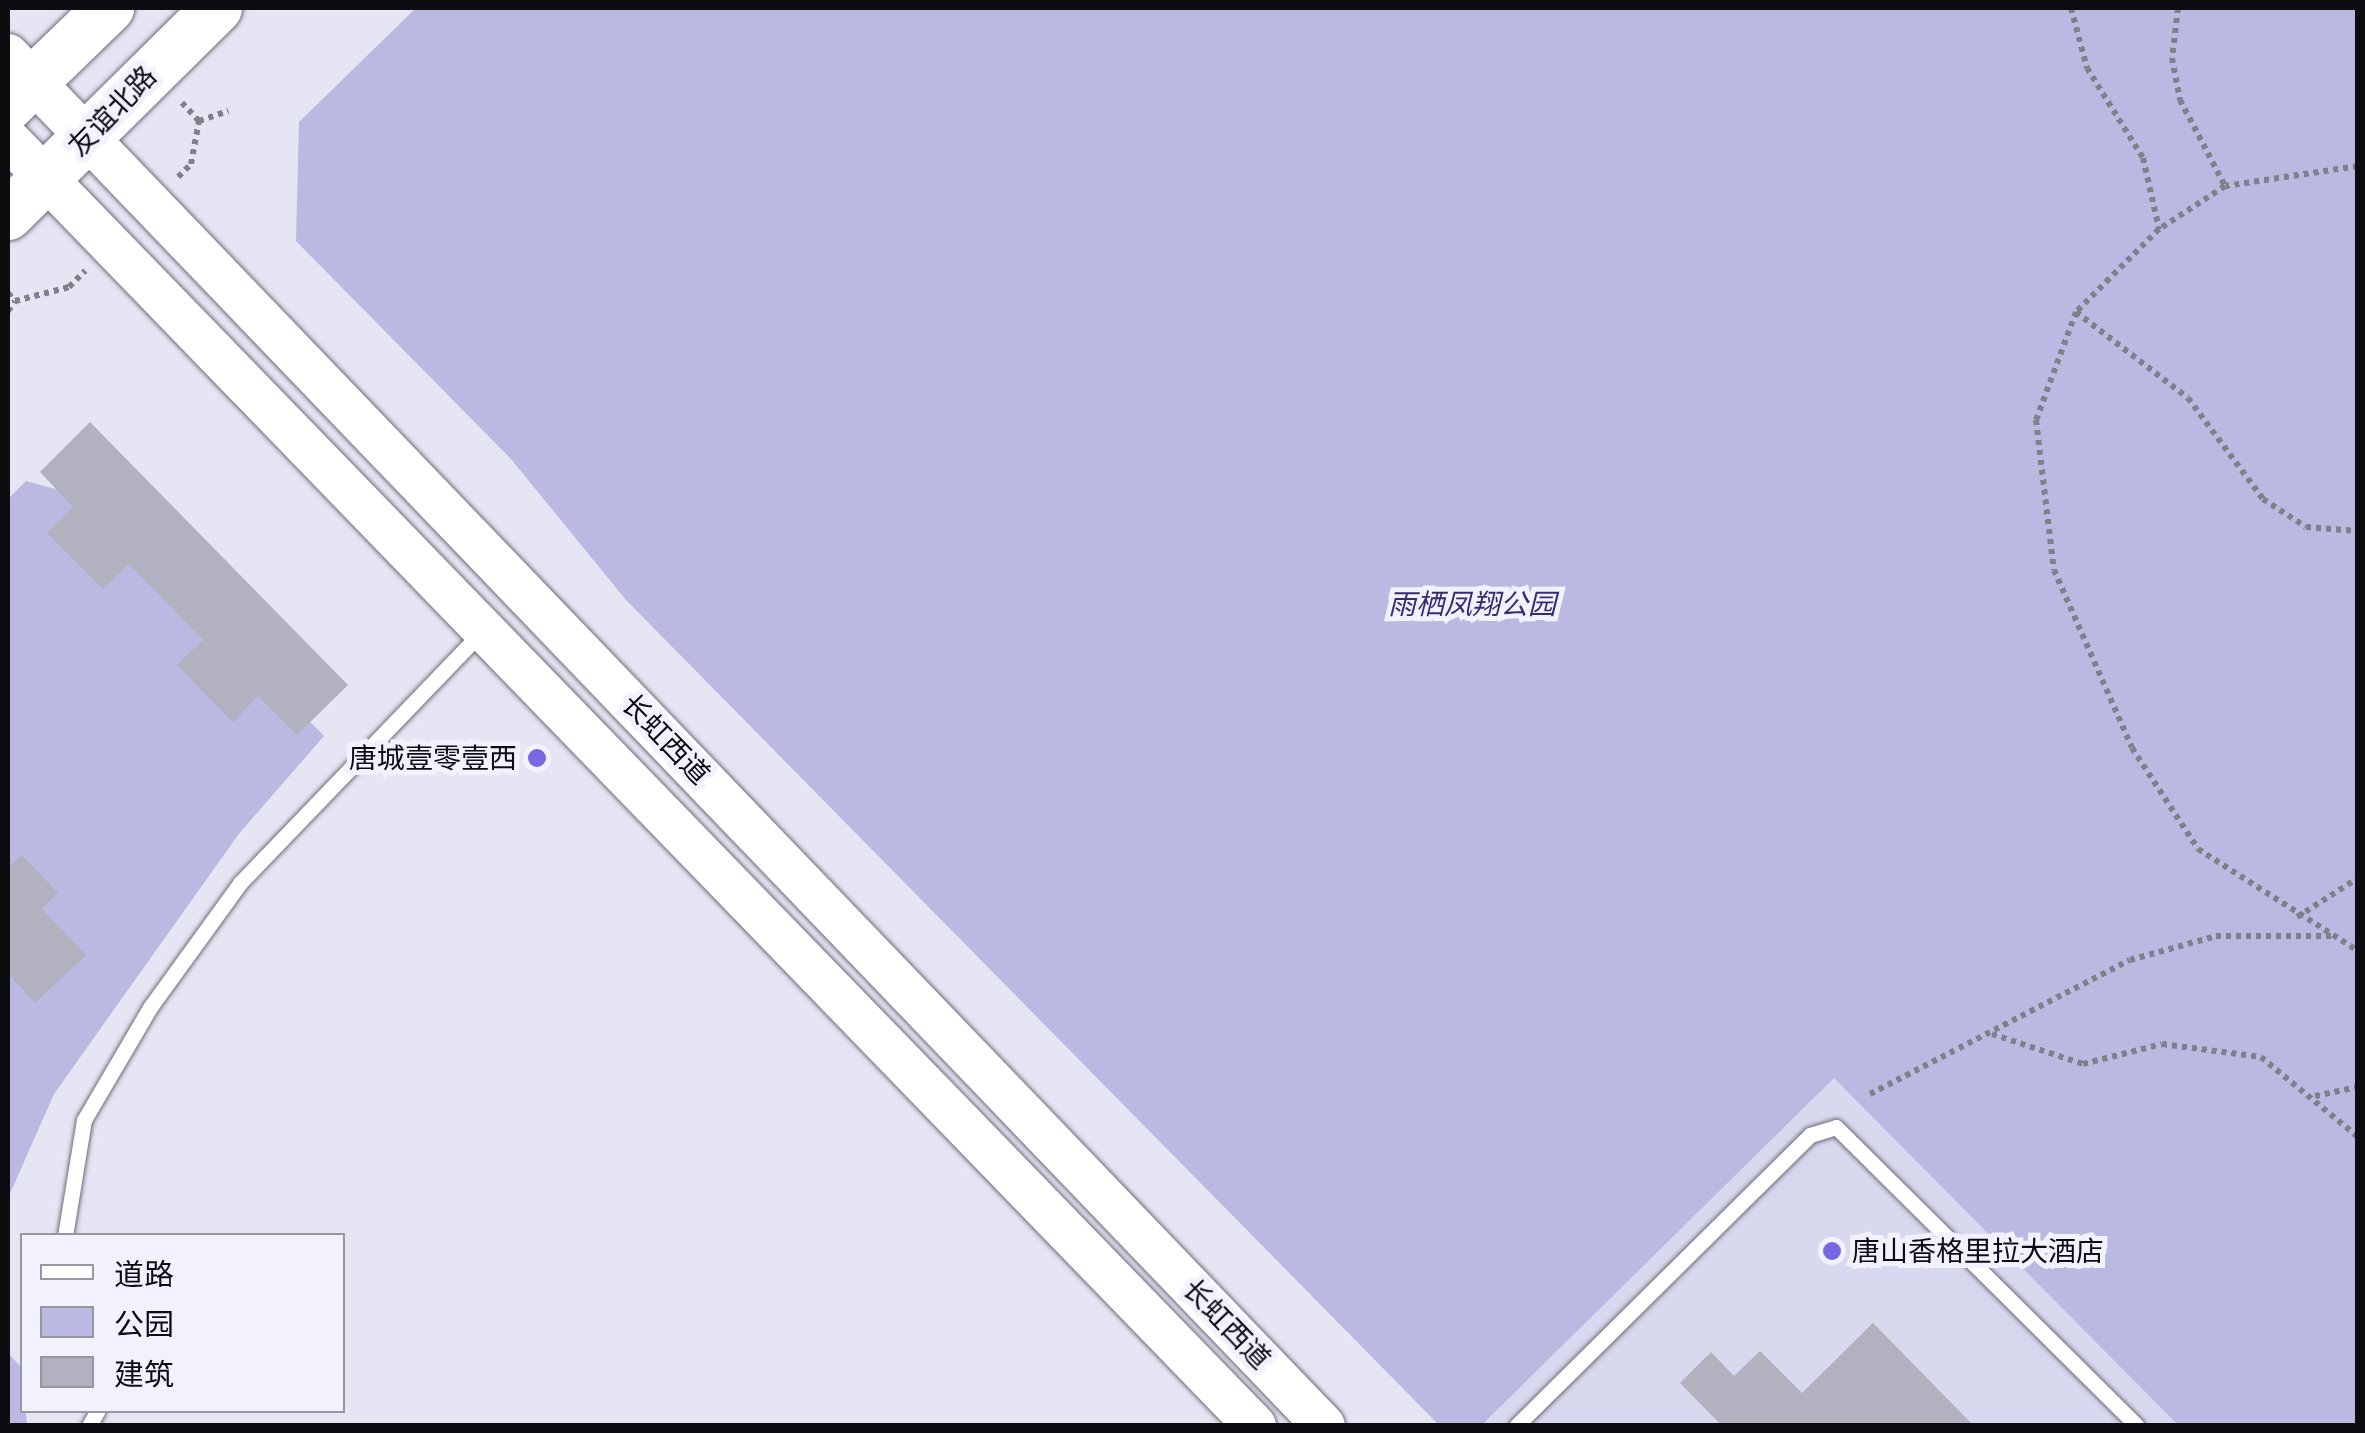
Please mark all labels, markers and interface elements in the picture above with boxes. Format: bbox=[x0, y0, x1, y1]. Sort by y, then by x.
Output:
street label: 友谊北路 bbox=[61, 59, 163, 163]
park label: 雨栖凤翔公园 bbox=[1388, 587, 1556, 621]
street label: 长虹西道 bbox=[615, 687, 717, 791]
place label: 唐城壹零壹西 bbox=[349, 741, 517, 775]
marker: 唐城壹零壹西 bbox=[526, 747, 548, 769]
legend bbox=[20, 1233, 345, 1413]
place label: 唐山香格里拉大酒店 bbox=[1852, 1234, 2104, 1268]
marker: 唐山香格里拉大酒店 bbox=[1821, 1240, 1843, 1262]
text: 道路 bbox=[114, 1255, 174, 1293]
street label: 长虹西道 bbox=[1176, 1272, 1278, 1376]
text: 公园 bbox=[114, 1305, 174, 1343]
text: 建筑 bbox=[114, 1355, 174, 1393]

